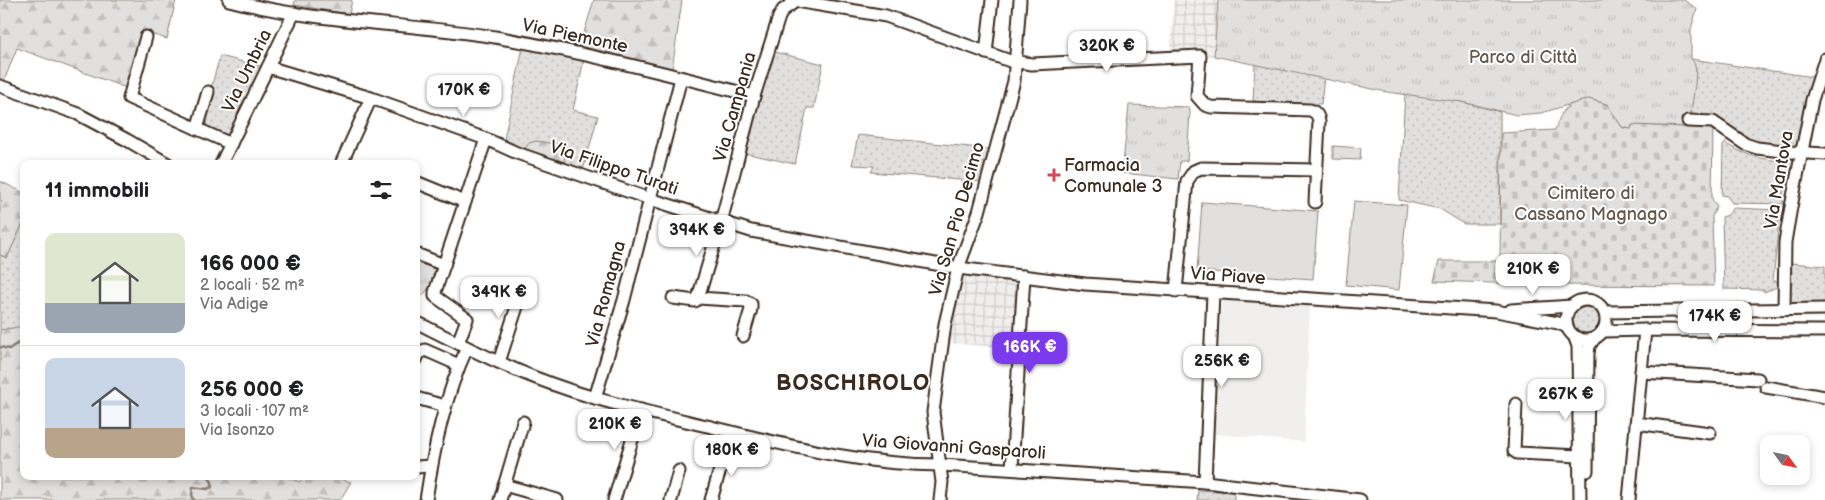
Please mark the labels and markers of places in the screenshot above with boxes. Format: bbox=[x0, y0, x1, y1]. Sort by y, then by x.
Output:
pin: 320K € bbox=[1066, 30, 1148, 73]
pin: 170K € bbox=[423, 74, 505, 117]
place label: Farmacia Comunale 3 bbox=[1064, 155, 1163, 197]
marker: Farmacia Comunale 3 bbox=[1048, 169, 1060, 181]
pin: 394K € bbox=[656, 214, 738, 257]
pin: 210K € bbox=[1492, 254, 1574, 296]
pin: 349K € bbox=[458, 276, 540, 319]
pin: 174K € bbox=[1674, 300, 1756, 343]
pin: 166K € bbox=[989, 332, 1071, 374]
pin: 256K € bbox=[1181, 346, 1263, 388]
pin: 267K € bbox=[1525, 378, 1607, 421]
pin: 210K € bbox=[574, 408, 656, 451]
pin: 180K € bbox=[691, 434, 773, 477]

